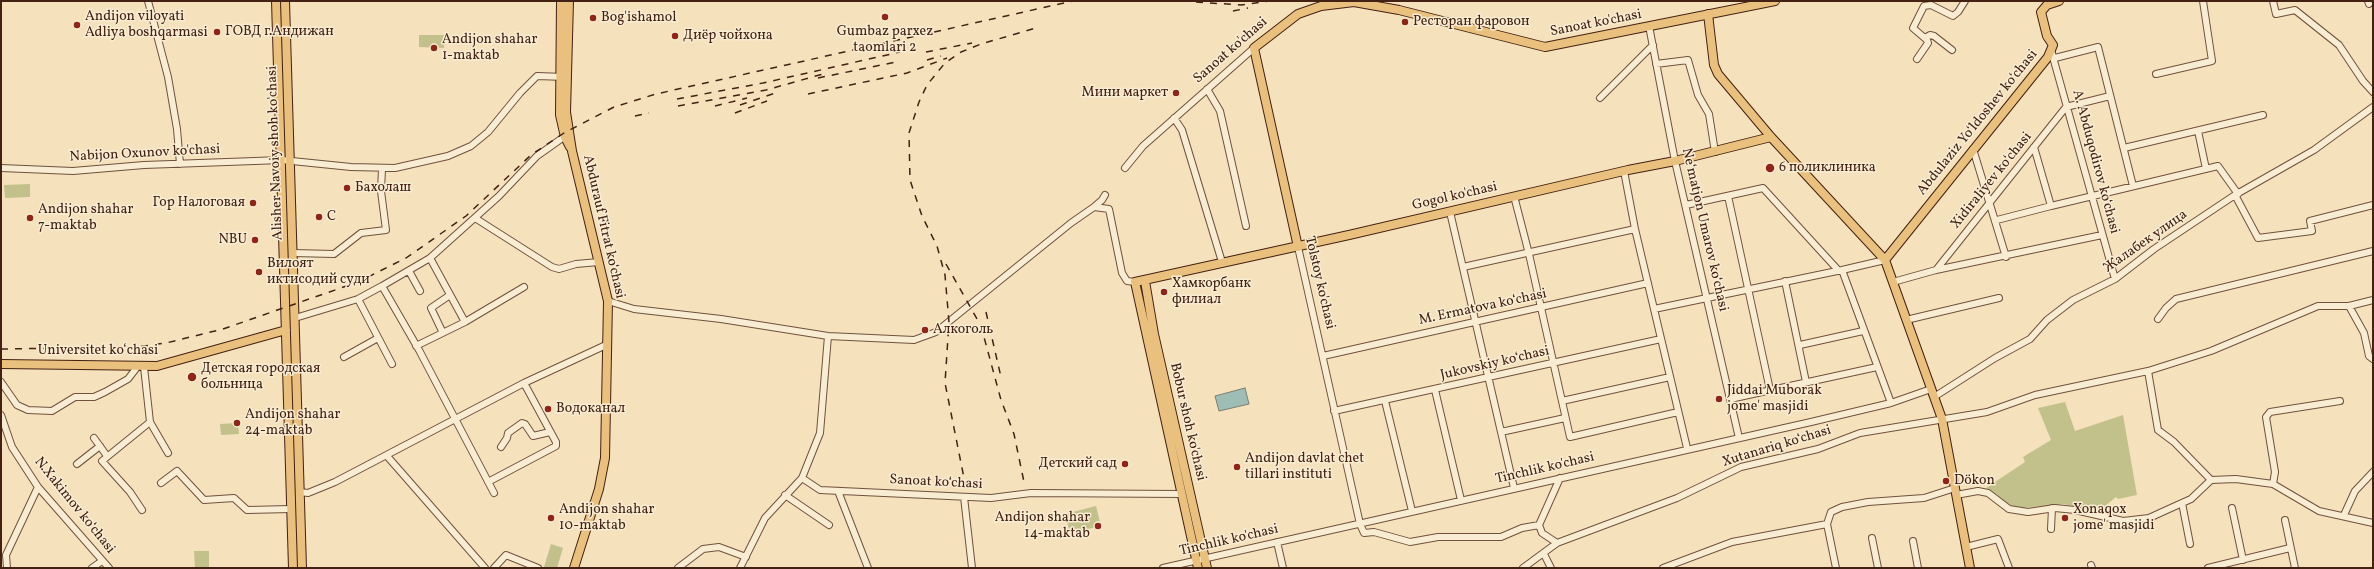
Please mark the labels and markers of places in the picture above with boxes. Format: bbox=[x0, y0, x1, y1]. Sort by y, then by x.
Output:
place label: Andijon viloyati Adliya boshqarmasi bbox=[85, 9, 208, 42]
place label: Bog'ishamol bbox=[601, 10, 676, 26]
marker: Gumbaz parxez taomlari 2 bbox=[880, 12, 890, 22]
marker: Bog'ishamol bbox=[588, 13, 598, 23]
place label: Ресторан фаровон bbox=[1413, 14, 1529, 30]
marker: Ресторан фаровон bbox=[1400, 17, 1410, 27]
marker: Andijon viloyati Adliya boshqarmasi bbox=[72, 20, 82, 30]
place label: ГОВД г.Андижан bbox=[225, 24, 334, 40]
place label: Gumbaz parxez taomlari 2 bbox=[837, 24, 933, 56]
marker: ГОВД г.Андижан bbox=[212, 27, 222, 37]
place label: Диёр чойхона bbox=[683, 28, 773, 44]
marker: Диёр чойхона bbox=[670, 31, 680, 41]
place label: Andijon shahar 1-maktab bbox=[442, 32, 537, 64]
marker: Andijon shahar 1-maktab bbox=[429, 43, 439, 53]
place label: Мини маркет bbox=[1082, 85, 1168, 101]
marker: Мини маркет bbox=[1171, 88, 1181, 98]
place label: 6 поликлиника bbox=[1779, 160, 1876, 176]
marker: 6 поликлиника bbox=[1764, 162, 1776, 174]
place label: Бахолаш bbox=[355, 180, 411, 196]
marker: Бахолаш bbox=[342, 183, 352, 193]
place label: Гор Налоговая bbox=[152, 195, 245, 211]
marker: Гор Налоговая bbox=[248, 198, 258, 208]
place label: Andijon shahar 7-maktab bbox=[38, 202, 133, 234]
place label: С bbox=[327, 209, 336, 225]
marker: С bbox=[314, 212, 324, 222]
marker: Andijon shahar 7-maktab bbox=[25, 213, 35, 223]
place label: NBU bbox=[218, 232, 247, 248]
marker: NBU bbox=[250, 235, 260, 245]
place label: Вилоят иктисодий суди bbox=[267, 256, 370, 288]
marker: Вилоят иктисодий суди bbox=[254, 267, 264, 277]
place label: Хамкорбанк филиал bbox=[1172, 276, 1251, 308]
marker: Хамкорбанк филиал bbox=[1159, 287, 1169, 297]
place label: Алкоголь bbox=[933, 322, 993, 338]
marker: Алкоголь bbox=[920, 325, 930, 335]
place label: Детская городская больница bbox=[201, 361, 320, 394]
marker: Детская городская больница bbox=[186, 371, 198, 383]
place label: Jiddai Muborak jome' masjidi bbox=[1727, 383, 1822, 416]
marker: Jiddai Muborak jome' masjidi bbox=[1714, 394, 1724, 404]
place label: Водоканал bbox=[556, 401, 625, 417]
marker: Водоканал bbox=[543, 404, 553, 414]
place label: Andijon shahar 24-maktab bbox=[245, 407, 340, 440]
marker: Andijon shahar 24-maktab bbox=[232, 418, 242, 428]
place label: Andijon davlat chet tillari instituti bbox=[1245, 451, 1364, 484]
place label: Детский сад bbox=[1039, 456, 1117, 472]
marker: Детский сад bbox=[1120, 459, 1130, 469]
marker: Andijon davlat chet tillari instituti bbox=[1232, 462, 1242, 472]
place label: Dökon bbox=[1954, 473, 1995, 489]
marker: Dökon bbox=[1941, 476, 1951, 486]
place label: Andijon shahar 10-maktab bbox=[559, 502, 654, 534]
place label: Xonaqox jome' masjidi bbox=[2073, 502, 2154, 534]
place label: Andijon shahar 14-maktab bbox=[995, 510, 1090, 542]
marker: Andijon shahar 10-maktab bbox=[546, 513, 556, 523]
marker: Xonaqox jome' masjidi bbox=[2060, 513, 2070, 523]
marker: Andijon shahar 14-maktab bbox=[1093, 521, 1103, 531]

